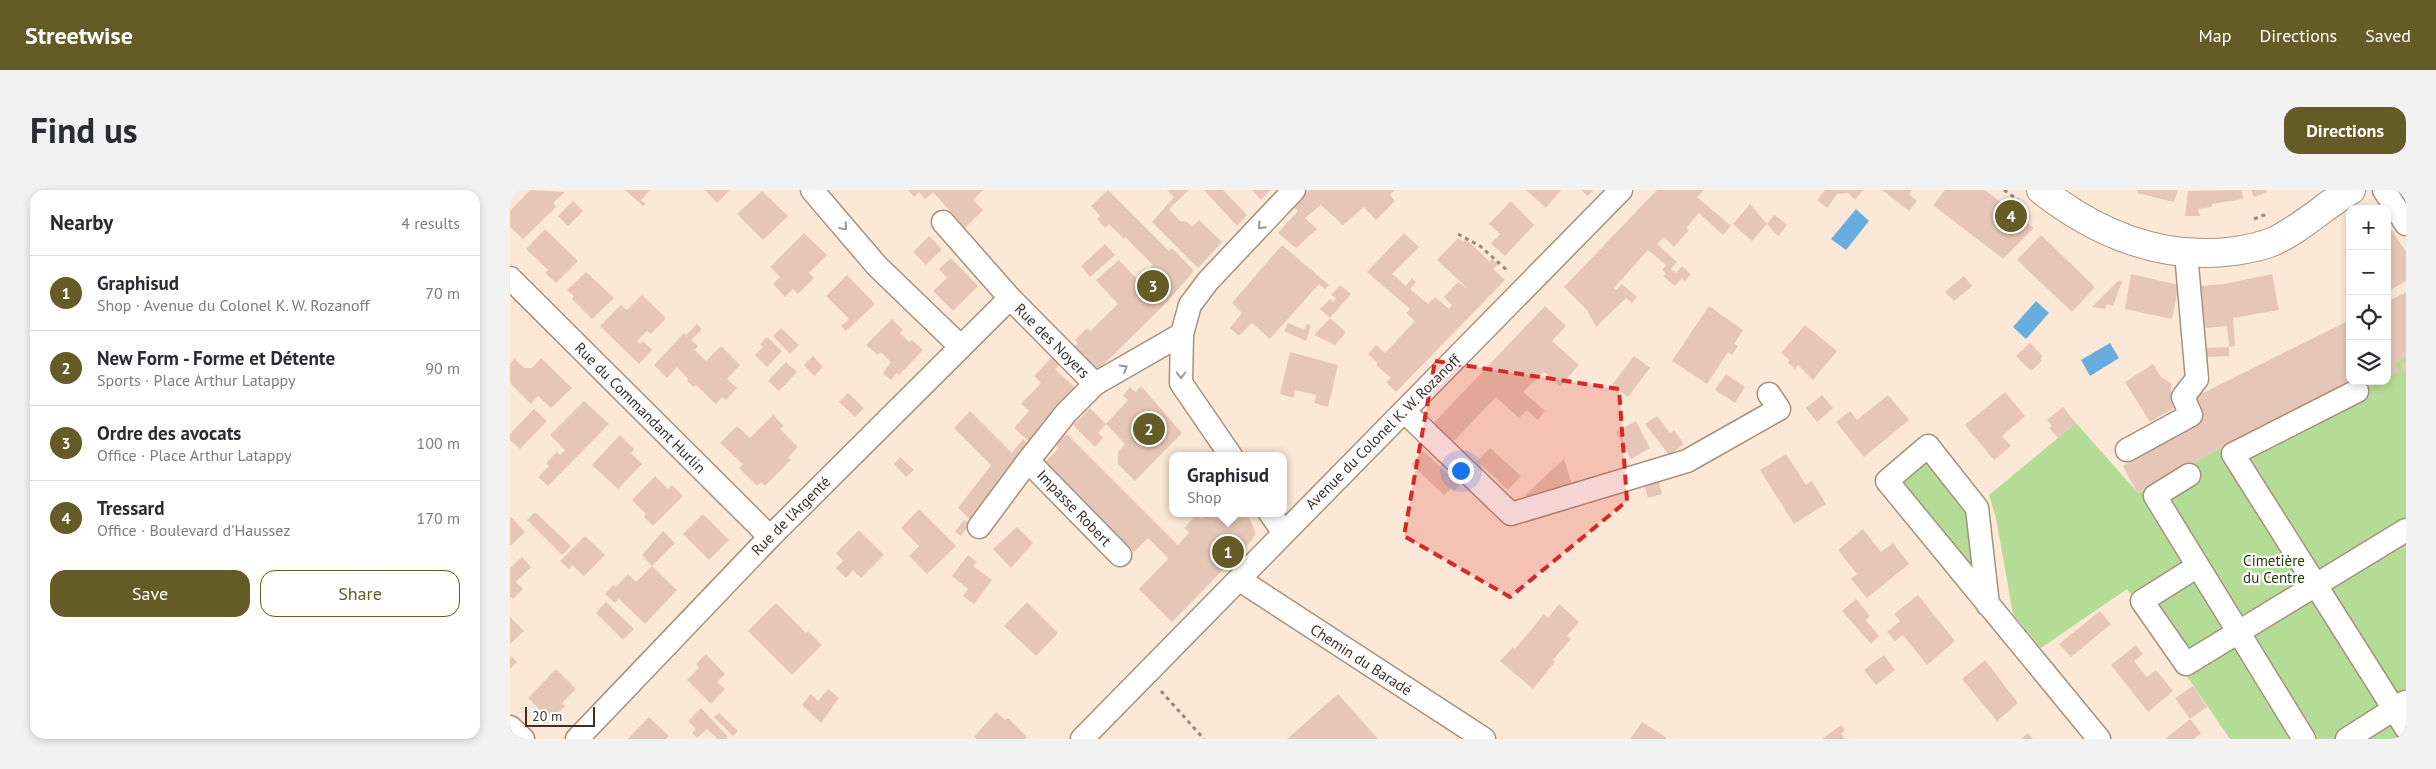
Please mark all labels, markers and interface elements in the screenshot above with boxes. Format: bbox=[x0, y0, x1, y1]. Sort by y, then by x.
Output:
text: Streetwise bbox=[25, 20, 133, 51]
text: Map bbox=[2199, 24, 2231, 47]
text: Directions bbox=[2259, 24, 2337, 47]
text: Saved bbox=[2365, 24, 2411, 47]
text: Find us bbox=[30, 107, 138, 153]
button: Directions bbox=[2284, 107, 2406, 154]
pin: 4 bbox=[1995, 197, 2027, 235]
map controls bbox=[2346, 205, 2391, 385]
button: + bbox=[2346, 205, 2391, 250]
text: Nearby bbox=[50, 209, 113, 236]
text: 4 results bbox=[401, 213, 460, 233]
one-way arrow bbox=[1258, 220, 1267, 229]
one-way arrow bbox=[838, 221, 846, 230]
button: − bbox=[2346, 250, 2391, 295]
pin: 3 bbox=[1137, 267, 1169, 305]
text: Graphisud bbox=[97, 271, 179, 295]
text: 1 bbox=[61, 283, 71, 303]
text: 70 m bbox=[425, 283, 460, 303]
text: Shop · Avenue du Colonel K. W. Rozanoff bbox=[97, 295, 370, 315]
button: locate bbox=[2346, 295, 2391, 340]
street label: Rue des Noyers bbox=[1011, 299, 1094, 382]
street label: Rue du Commandant Hurlin bbox=[571, 338, 710, 477]
button: layers bbox=[2346, 340, 2391, 385]
text: New Form - Forme et Détente bbox=[97, 346, 335, 370]
street label: Avenue du Colonel K. W. Rozanoff bbox=[1301, 349, 1465, 513]
text: 2 bbox=[61, 358, 71, 378]
text: 90 m bbox=[425, 358, 460, 378]
one-way arrow bbox=[1118, 364, 1127, 374]
text: Sports · Place Arthur Latappy bbox=[97, 370, 296, 390]
one-way arrow bbox=[1176, 372, 1186, 380]
pin: 2 bbox=[1133, 410, 1165, 448]
text: Ordre des avocats bbox=[97, 421, 241, 445]
text: 3 bbox=[61, 433, 71, 453]
text: 100 m bbox=[417, 433, 460, 453]
text: Office · Place Arthur Latappy bbox=[97, 445, 291, 465]
popup bbox=[1169, 452, 1287, 517]
your location bbox=[1448, 458, 1474, 484]
text: Graphisud bbox=[1187, 463, 1269, 487]
street label: Impasse Robert bbox=[1033, 465, 1116, 550]
street label: Rue de l'Argenté bbox=[747, 472, 834, 559]
text: Shop bbox=[1187, 487, 1222, 507]
text: Tressard bbox=[97, 496, 165, 520]
text: 4 bbox=[61, 508, 71, 528]
text: 170 m bbox=[417, 508, 460, 528]
text: Office · Boulevard d'Haussez bbox=[97, 520, 290, 540]
pin: 1 bbox=[1212, 533, 1244, 571]
park label: Cimetière du Centre bbox=[2243, 551, 2305, 587]
button: Save bbox=[50, 570, 250, 617]
button: Share bbox=[260, 570, 460, 617]
street label: Chemin du Baradé bbox=[1307, 620, 1416, 700]
scale bar bbox=[525, 704, 595, 727]
text: 20 m bbox=[532, 707, 562, 725]

